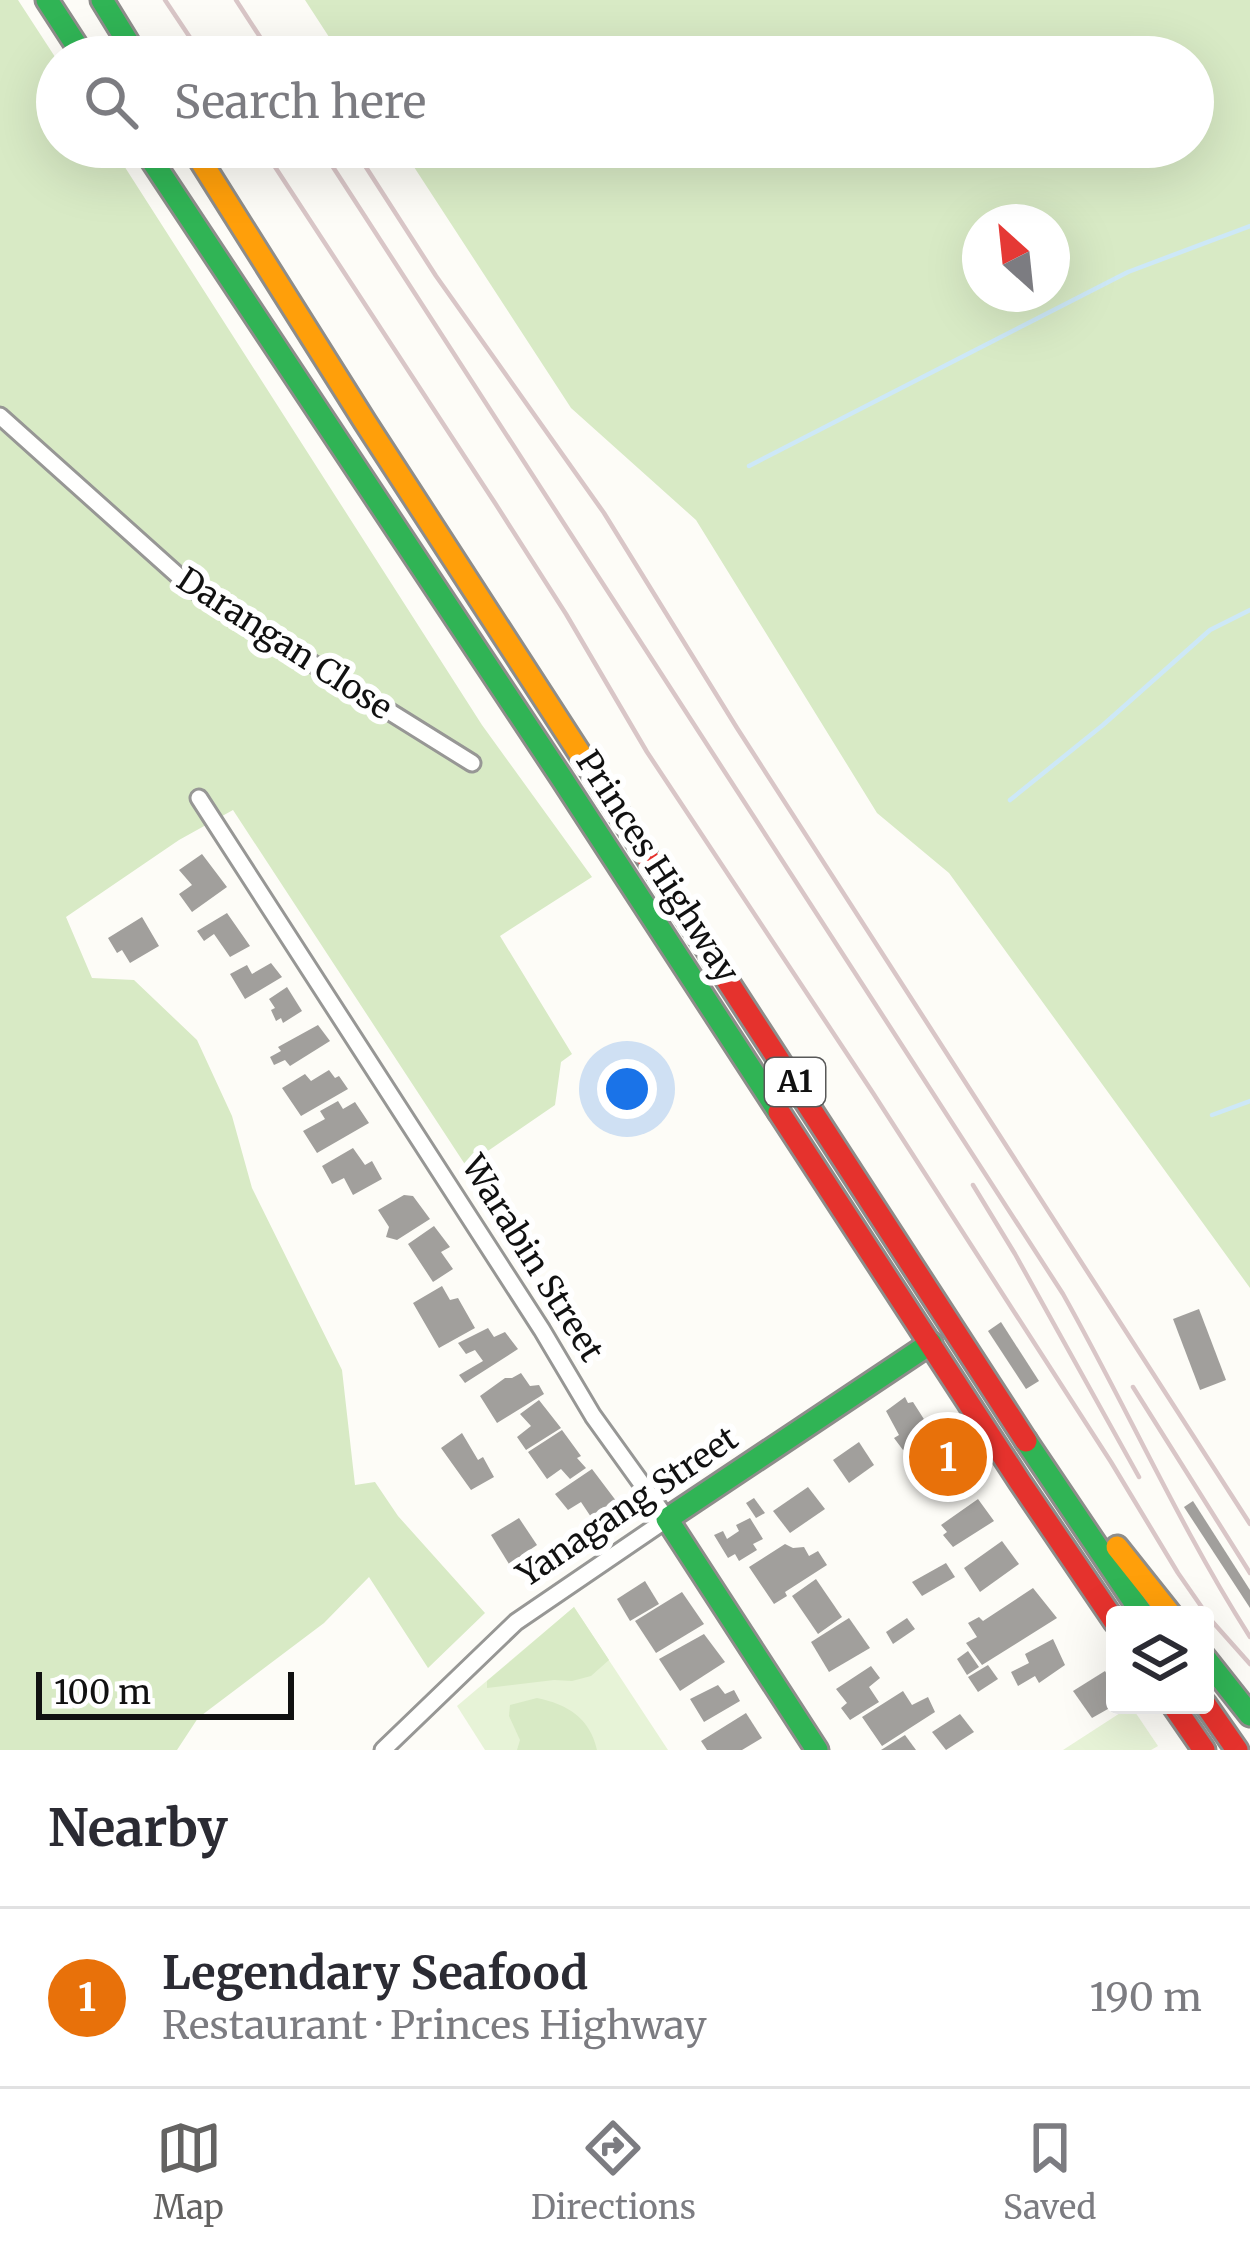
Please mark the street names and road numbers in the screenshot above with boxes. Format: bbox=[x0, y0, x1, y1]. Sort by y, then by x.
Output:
street label: Darangan Close bbox=[170, 559, 400, 728]
street label: Princes Highway bbox=[567, 743, 748, 990]
road number: A1 bbox=[765, 1058, 825, 1106]
street label: Warabin Street bbox=[452, 1147, 612, 1369]
street label: Yanagang Street bbox=[508, 1417, 746, 1596]

